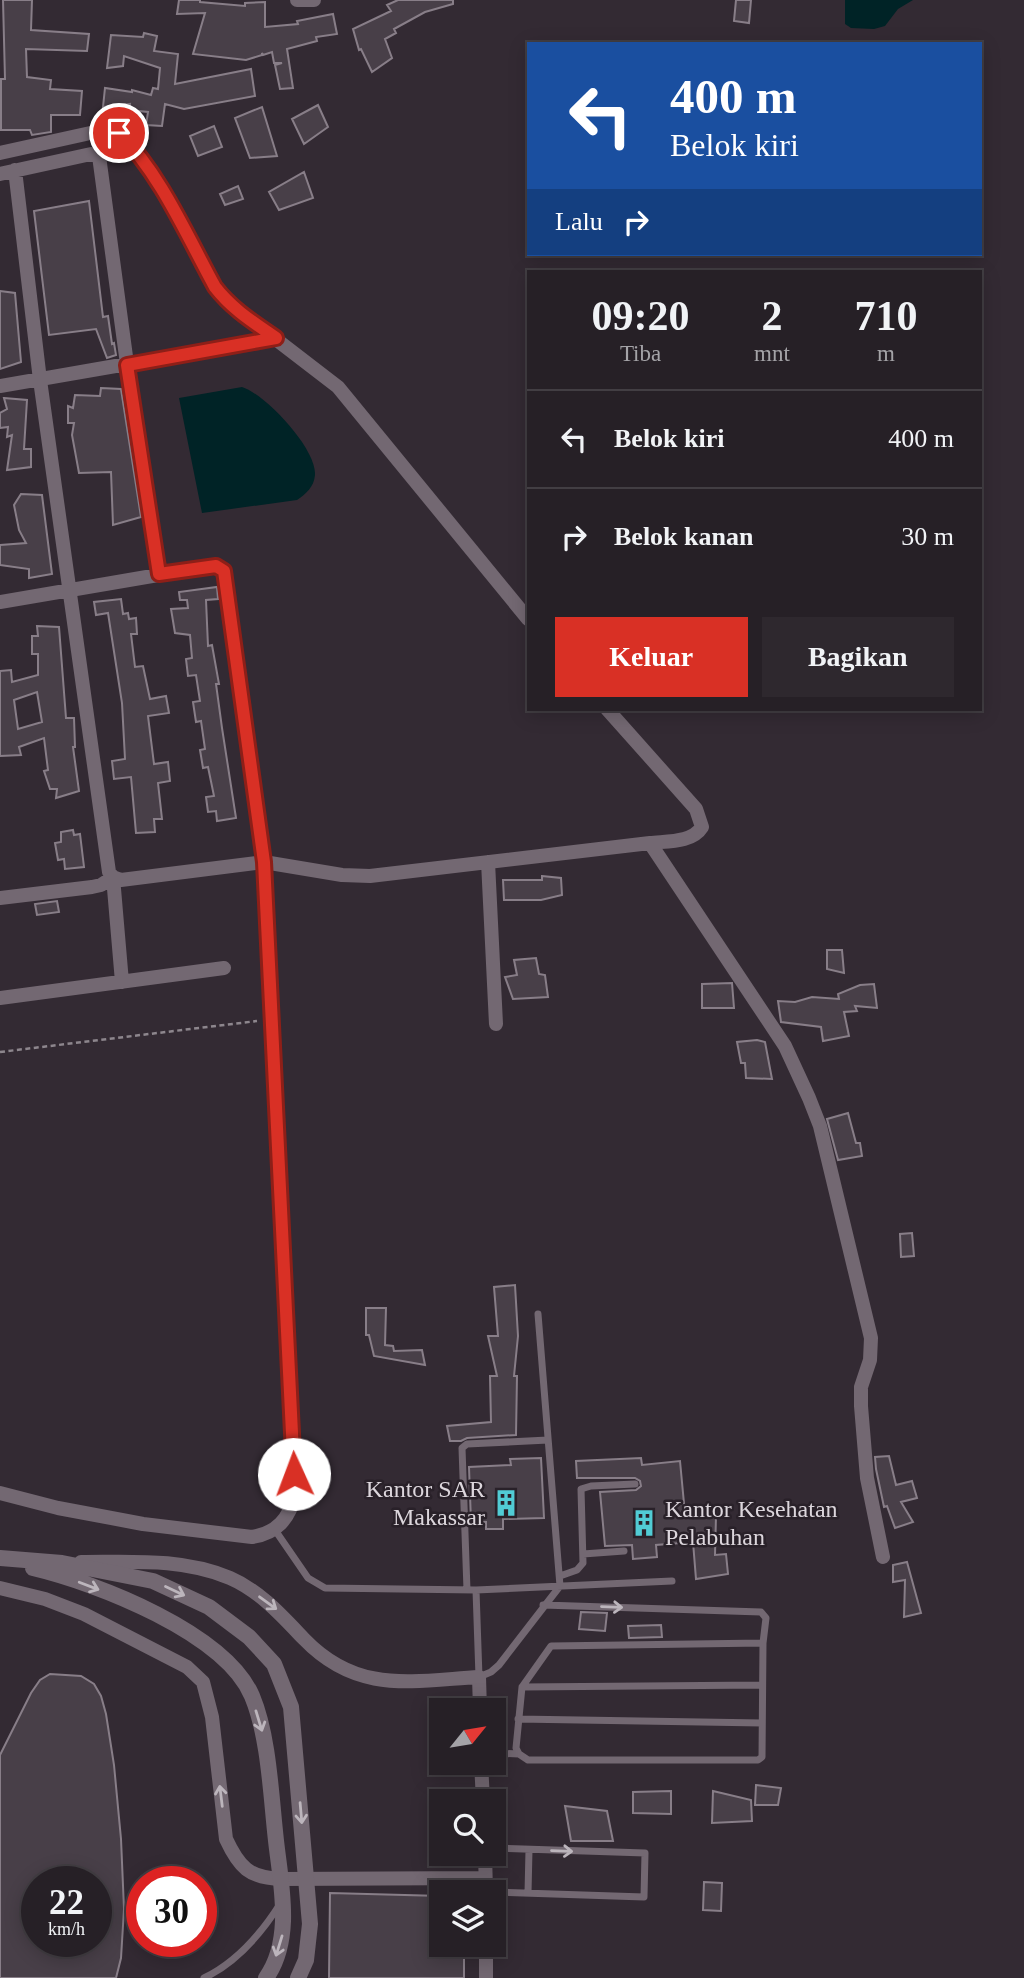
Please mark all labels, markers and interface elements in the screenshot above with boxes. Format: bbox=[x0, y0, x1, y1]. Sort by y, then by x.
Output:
text: 400 m bbox=[670, 69, 797, 124]
icon: left bbox=[555, 70, 646, 161]
pin bbox=[89, 103, 149, 163]
icon: arrive bbox=[100, 114, 138, 152]
text: Belok kiri bbox=[670, 127, 799, 163]
icon: right bbox=[617, 203, 655, 241]
text: Lalu bbox=[555, 207, 603, 236]
text: 09:20 bbox=[592, 293, 690, 339]
text: 2 bbox=[761, 293, 782, 339]
text: 710 bbox=[854, 293, 917, 339]
text: Tiba bbox=[620, 341, 661, 366]
text: mnt bbox=[754, 341, 790, 366]
text: m bbox=[877, 341, 895, 366]
icon: left bbox=[555, 420, 593, 458]
text: Belok kiri bbox=[614, 424, 725, 453]
text: 400 m bbox=[888, 424, 954, 453]
icon: right bbox=[555, 518, 593, 556]
text: Belok kanan bbox=[614, 522, 753, 551]
text: 30 m bbox=[901, 522, 954, 551]
button: Keluar bbox=[555, 617, 748, 697]
button: Bagikan bbox=[762, 617, 954, 697]
position arrow bbox=[257, 1437, 331, 1511]
place label: Kantor SAR Makassar bbox=[366, 1476, 485, 1530]
building icon: Kantor SAR Makassar bbox=[491, 1488, 521, 1518]
place label: Kantor Kesehatan Pelabuhan bbox=[665, 1496, 838, 1550]
building icon: Kantor Kesehatan Pelabuhan bbox=[629, 1508, 659, 1538]
one-way arrow bbox=[77, 1581, 99, 1593]
one-way arrow bbox=[164, 1585, 186, 1598]
one-way arrow bbox=[258, 1596, 277, 1610]
one-way arrow bbox=[600, 1601, 623, 1614]
north arrow bbox=[429, 1698, 506, 1774]
map controls bbox=[429, 1698, 506, 1957]
one-way arrow bbox=[254, 1709, 267, 1731]
one-way arrow bbox=[215, 1785, 228, 1808]
button: search bbox=[429, 1789, 506, 1866]
one-way arrow bbox=[295, 1801, 308, 1824]
one-way arrow bbox=[550, 1844, 573, 1857]
speed limit sign: 30 bbox=[126, 1866, 217, 1957]
button: layers bbox=[429, 1880, 506, 1957]
text: 22 bbox=[49, 1883, 84, 1922]
text: km/h bbox=[48, 1919, 85, 1939]
one-way arrow bbox=[271, 1935, 284, 1957]

